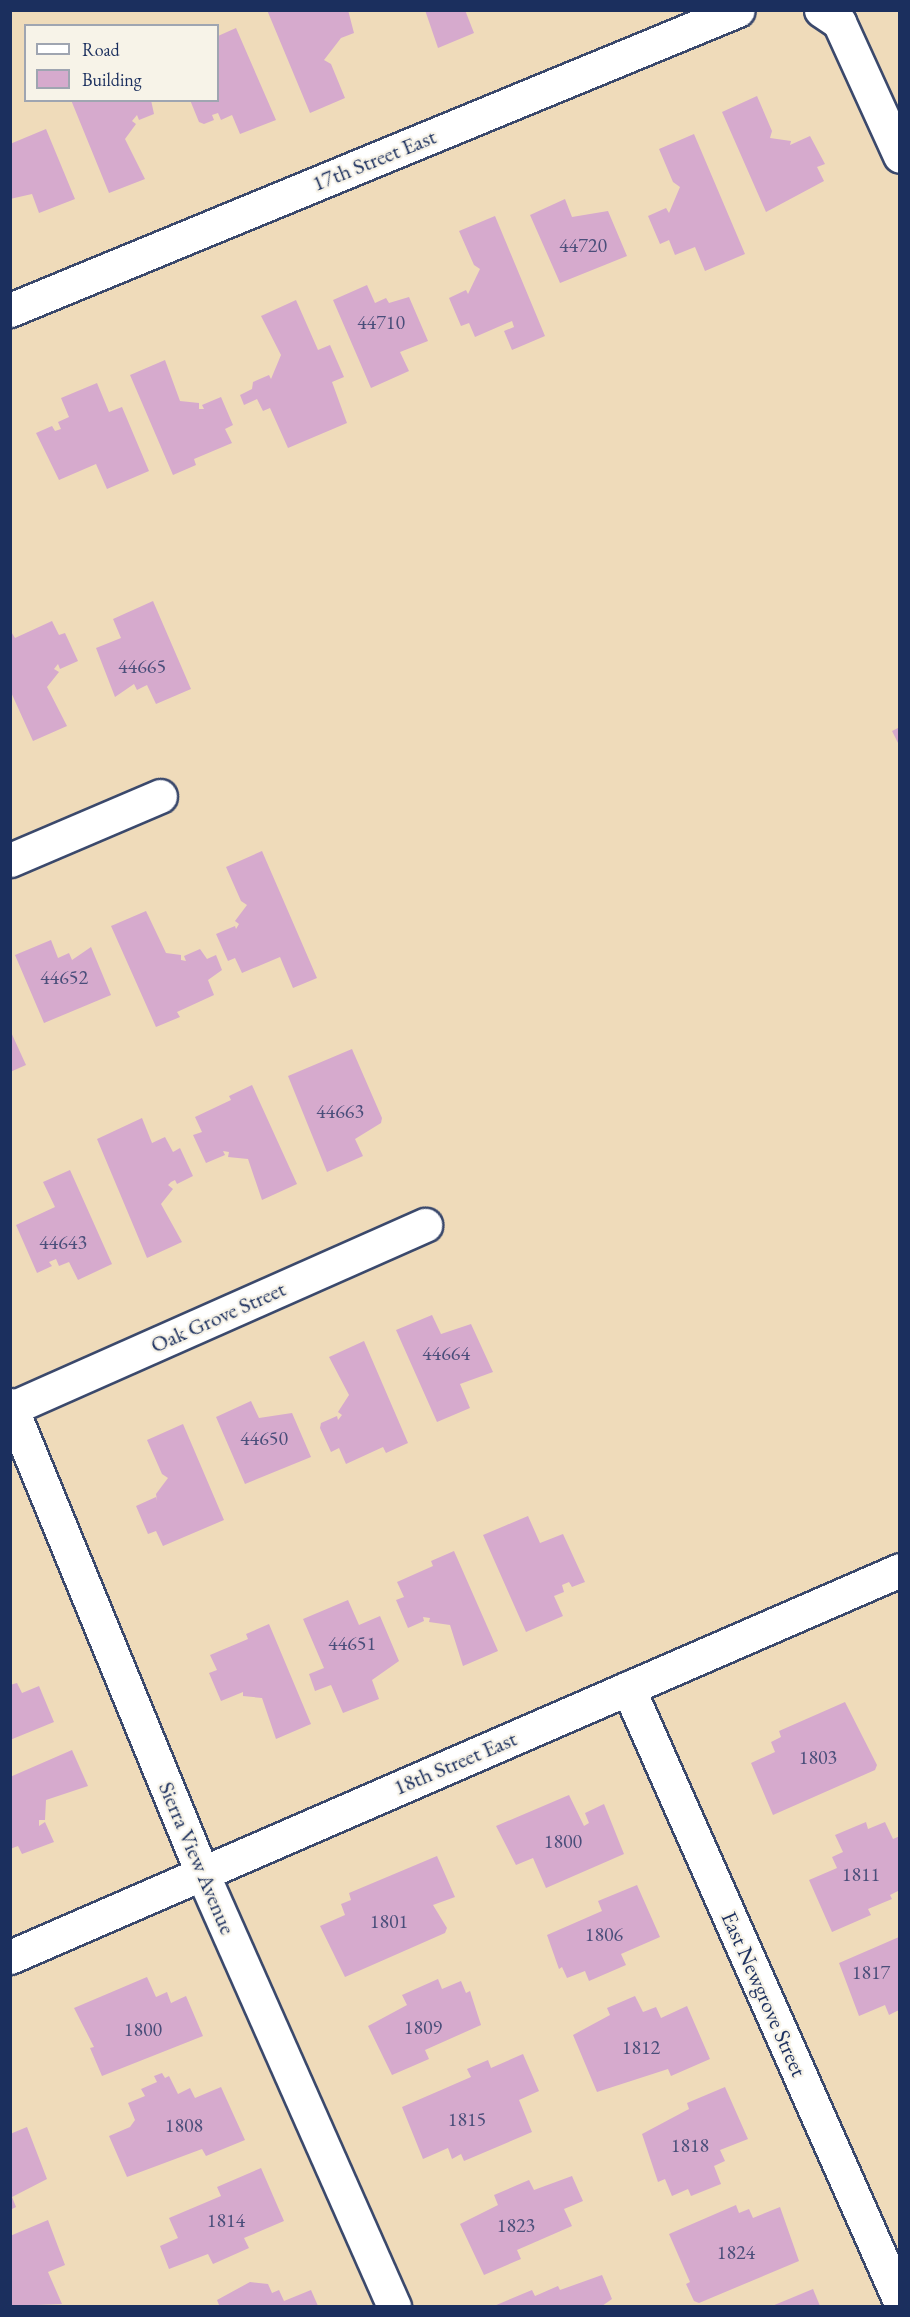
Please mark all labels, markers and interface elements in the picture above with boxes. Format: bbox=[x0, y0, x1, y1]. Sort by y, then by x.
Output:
legend bbox=[24, 24, 219, 102]
text: Road bbox=[82, 38, 120, 61]
text: Building bbox=[82, 68, 142, 91]
street label: 17th Street East bbox=[308, 123, 440, 197]
house number: 44720 bbox=[559, 233, 607, 257]
house number: 44710 bbox=[357, 310, 405, 334]
house number: 44665 bbox=[118, 654, 166, 678]
house number: 44652 bbox=[40, 965, 88, 989]
house number: 44663 bbox=[316, 1099, 364, 1123]
house number: 44643 bbox=[39, 1230, 87, 1254]
street label: Oak Grove Street bbox=[147, 1276, 289, 1358]
house number: 44664 bbox=[422, 1341, 470, 1365]
house number: 44650 bbox=[240, 1426, 288, 1450]
house number: 44651 bbox=[328, 1631, 376, 1655]
street label: 18th Street East bbox=[389, 1725, 521, 1801]
house number: 1803 bbox=[799, 1745, 837, 1769]
street label: Sierra View Avenue bbox=[153, 1778, 241, 1938]
house number: 1800 bbox=[544, 1829, 582, 1853]
house number: 1811 bbox=[842, 1862, 880, 1886]
street label: East Newgrove Street bbox=[716, 1907, 812, 2081]
house number: 1801 bbox=[370, 1909, 408, 1933]
house number: 1806 bbox=[585, 1922, 623, 1946]
house number: 1817 bbox=[852, 1960, 890, 1984]
house number: 1809 bbox=[404, 2015, 442, 2039]
house number: 1800 bbox=[124, 2017, 162, 2041]
house number: 1812 bbox=[622, 2035, 660, 2059]
house number: 1815 bbox=[448, 2107, 486, 2131]
house number: 1808 bbox=[165, 2113, 203, 2137]
house number: 1818 bbox=[671, 2133, 709, 2157]
house number: 1814 bbox=[207, 2208, 245, 2232]
house number: 1823 bbox=[497, 2213, 535, 2237]
house number: 1824 bbox=[717, 2240, 755, 2264]

